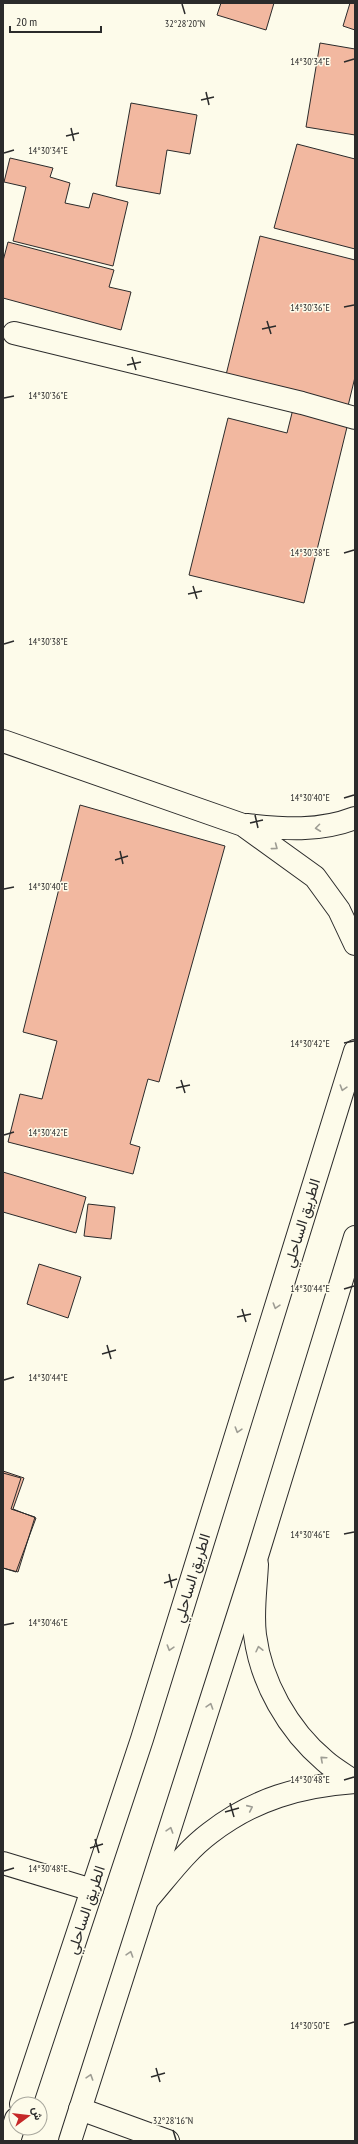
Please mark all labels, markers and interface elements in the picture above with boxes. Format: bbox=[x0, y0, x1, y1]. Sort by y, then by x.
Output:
scale bar bbox=[10, 8, 101, 34]
text: 20 m bbox=[16, 14, 37, 29]
text: 32°28'20"N bbox=[165, 17, 205, 30]
text: 14°30'34"E bbox=[290, 55, 330, 68]
text: 14°30'34"E bbox=[28, 144, 68, 157]
text: 14°30'36"E bbox=[290, 301, 330, 314]
text: 14°30'36"E bbox=[28, 389, 68, 402]
text: 14°30'38"E bbox=[290, 546, 330, 559]
text: 14°30'38"E bbox=[28, 635, 68, 648]
text: 14°30'40"E bbox=[290, 791, 330, 804]
one-way arrow bbox=[314, 823, 321, 832]
one-way arrow bbox=[271, 842, 278, 849]
text: 14°30'40"E bbox=[28, 880, 68, 893]
text: 14°30'42"E bbox=[290, 1037, 330, 1050]
one-way arrow bbox=[340, 1084, 348, 1091]
text: 14°30'42"E bbox=[28, 1126, 68, 1139]
street label: الطريق الساحلي bbox=[279, 1176, 328, 1271]
text: 14°30'44"E bbox=[290, 1282, 330, 1295]
one-way arrow bbox=[272, 1302, 281, 1309]
text: 14°30'44"E bbox=[28, 1371, 68, 1384]
one-way arrow bbox=[234, 1426, 242, 1433]
text: 14°30'46"E bbox=[290, 1528, 330, 1541]
street label: الطريق الساحلي bbox=[169, 1531, 218, 1626]
text: 14°30'46"E bbox=[28, 1616, 68, 1629]
one-way arrow bbox=[166, 1644, 175, 1651]
one-way arrow bbox=[255, 1646, 263, 1653]
one-way arrow bbox=[205, 1703, 214, 1710]
one-way arrow bbox=[321, 1757, 328, 1764]
text: 14°30'48"E bbox=[290, 1773, 330, 1786]
one-way arrow bbox=[246, 1804, 253, 1812]
one-way arrow bbox=[165, 1826, 174, 1833]
text: 14°30'48"E bbox=[28, 1862, 68, 1875]
street label: الطريق الساحلي bbox=[62, 1863, 113, 1958]
one-way arrow bbox=[126, 1950, 134, 1957]
text: 14°30'50"E bbox=[290, 2019, 330, 2032]
one-way arrow bbox=[85, 2074, 94, 2081]
north arrow bbox=[8, 2096, 48, 2136]
text: ش bbox=[29, 2105, 46, 2122]
text: 32°28'16"N bbox=[153, 2114, 193, 2127]

